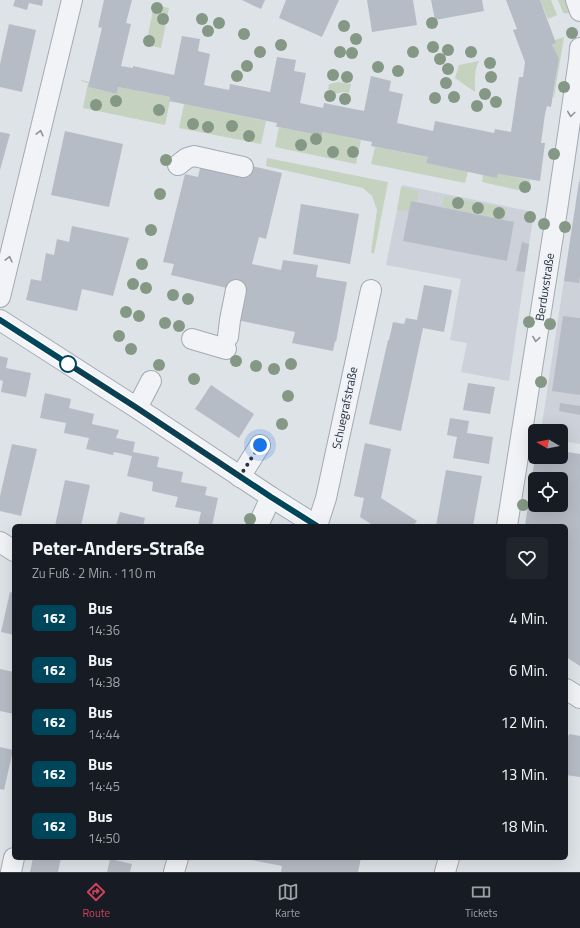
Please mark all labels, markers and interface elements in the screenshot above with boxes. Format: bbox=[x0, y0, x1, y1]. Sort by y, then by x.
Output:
one-way arrow bbox=[567, 111, 576, 117]
one-way arrow bbox=[35, 129, 43, 136]
street label: Berduxstraße bbox=[530, 252, 559, 322]
one-way arrow bbox=[4, 256, 13, 263]
one-way arrow bbox=[533, 336, 541, 342]
unlabelled marker bbox=[59, 355, 77, 373]
street label: Schuegrafstraße bbox=[327, 365, 363, 451]
north arrow bbox=[528, 424, 568, 464]
map controls bbox=[528, 424, 568, 512]
your location bbox=[250, 435, 270, 455]
button: locate bbox=[528, 472, 568, 512]
text: Peter-Anders-Straße bbox=[32, 533, 205, 562]
button: heart bbox=[506, 537, 548, 579]
text: Zu Fuß · 2 Min. · 110 m bbox=[32, 563, 156, 583]
text: Bus bbox=[88, 597, 113, 620]
text: 162 bbox=[42, 607, 66, 628]
text: 4 Min. bbox=[509, 607, 548, 630]
text: 14:36 bbox=[88, 620, 120, 640]
text: Bus bbox=[88, 649, 113, 672]
text: 162 bbox=[42, 659, 66, 680]
text: 6 Min. bbox=[509, 659, 548, 682]
text: 14:38 bbox=[88, 672, 120, 692]
text: Bus bbox=[88, 701, 113, 724]
text: 162 bbox=[42, 711, 66, 732]
text: 12 Min. bbox=[501, 711, 548, 734]
text: 14:44 bbox=[88, 724, 120, 744]
text: Bus bbox=[88, 753, 113, 776]
text: 162 bbox=[42, 763, 66, 784]
text: 13 Min. bbox=[501, 763, 548, 786]
text: 14:45 bbox=[88, 776, 120, 796]
text: Bus bbox=[88, 805, 113, 828]
text: 162 bbox=[42, 815, 66, 836]
text: 18 Min. bbox=[501, 815, 548, 838]
text: 14:50 bbox=[88, 828, 120, 848]
tab: Route bbox=[82, 881, 110, 921]
tab: Karte bbox=[275, 881, 300, 921]
tab: Tickets bbox=[465, 881, 498, 921]

